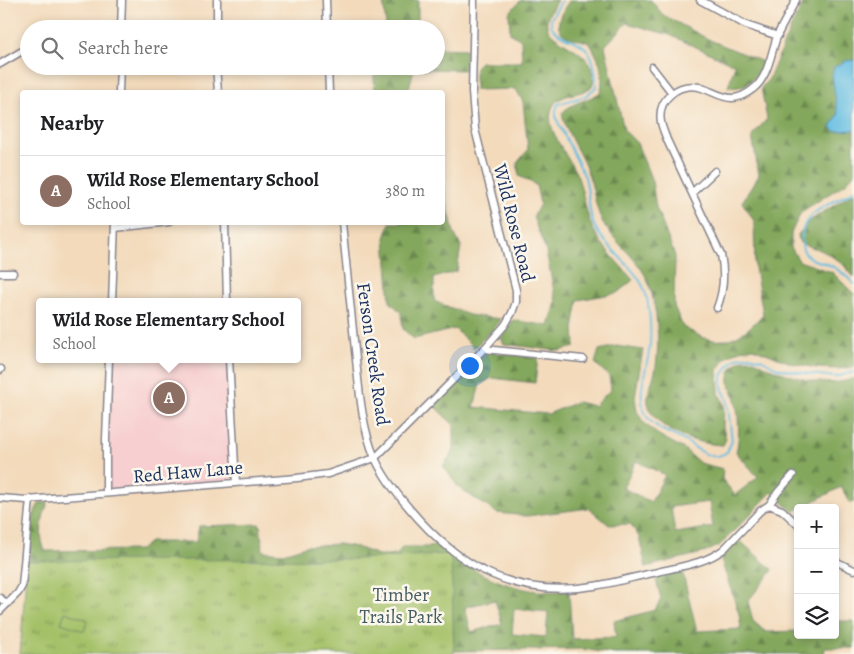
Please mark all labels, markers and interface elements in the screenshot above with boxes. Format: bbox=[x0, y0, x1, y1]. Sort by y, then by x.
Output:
search box bbox=[20, 20, 445, 75]
icon: search bbox=[38, 34, 66, 62]
text: Search here bbox=[78, 35, 168, 61]
text: Nearby bbox=[40, 109, 103, 137]
street label: Wild Rose Road bbox=[487, 160, 541, 286]
text: Wild Rose Elementary School bbox=[87, 167, 319, 193]
text: A bbox=[51, 180, 61, 202]
text: 380 m bbox=[386, 180, 425, 202]
text: School bbox=[87, 193, 130, 215]
street label: Ferson Creek Road bbox=[350, 281, 396, 428]
popup bbox=[36, 298, 301, 363]
text: Wild Rose Elementary School bbox=[53, 307, 284, 333]
text: School bbox=[53, 333, 96, 355]
your location bbox=[457, 353, 483, 379]
pin: A bbox=[153, 379, 185, 417]
street label: Red Haw Lane bbox=[132, 454, 244, 490]
map controls bbox=[794, 504, 839, 639]
button: + bbox=[794, 504, 839, 549]
button: − bbox=[794, 549, 839, 594]
park label: Timber Trails Park bbox=[360, 582, 443, 630]
button: layers bbox=[794, 594, 839, 639]

